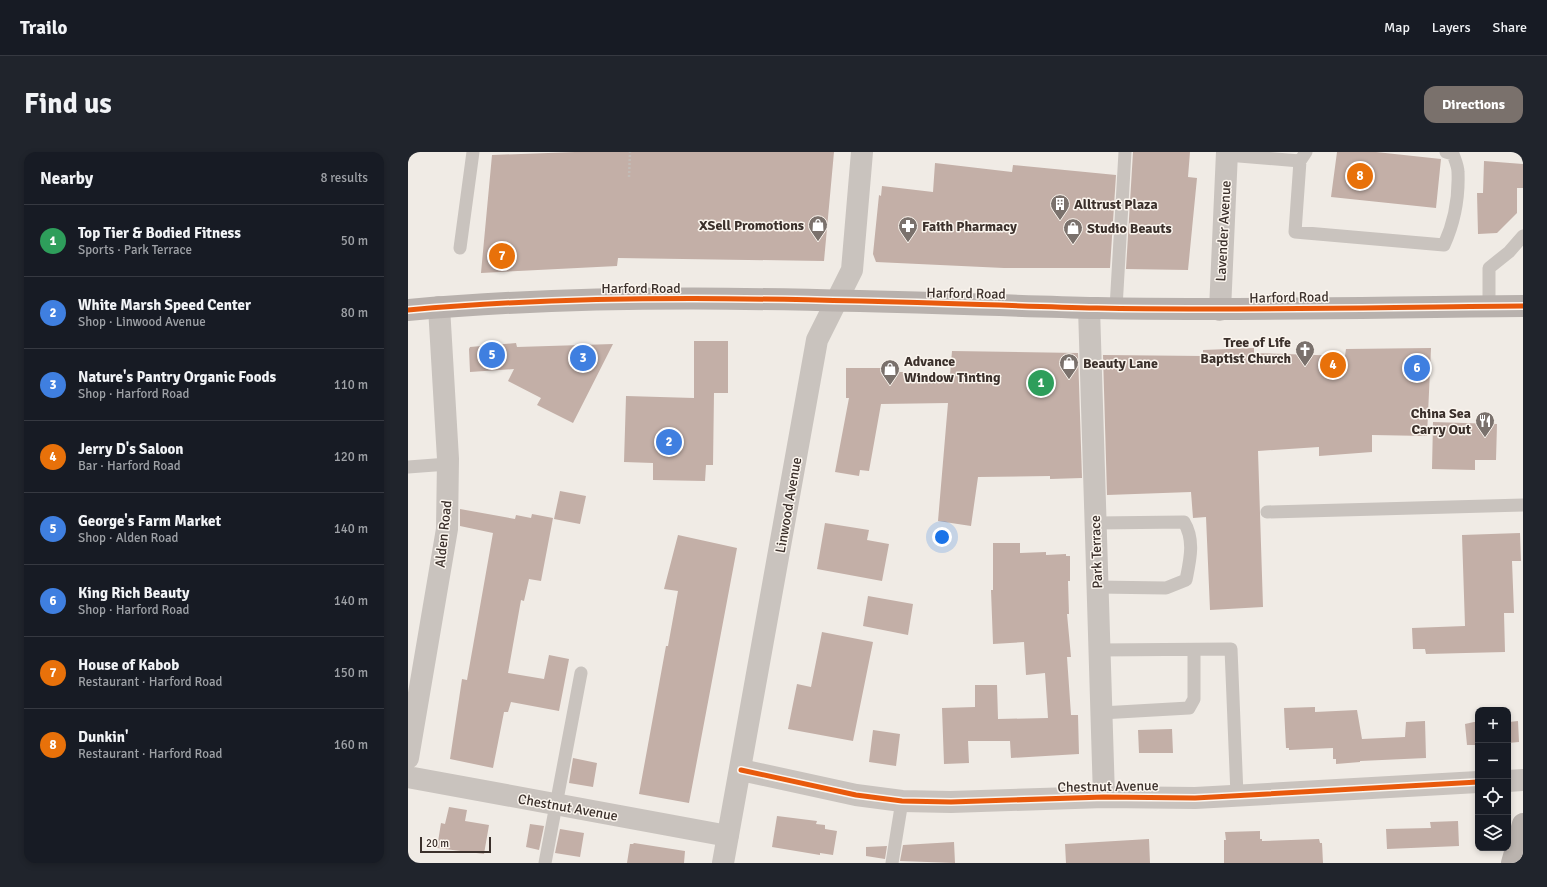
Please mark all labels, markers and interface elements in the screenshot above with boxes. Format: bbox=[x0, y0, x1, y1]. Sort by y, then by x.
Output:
text: Trailo bbox=[20, 16, 67, 40]
text: Map bbox=[1384, 19, 1410, 36]
text: Layers bbox=[1432, 19, 1471, 36]
text: Share bbox=[1493, 19, 1527, 36]
button: Directions bbox=[1424, 86, 1523, 123]
text: Find us bbox=[24, 87, 112, 121]
pin: 8 bbox=[1347, 161, 1373, 191]
text: Nearby bbox=[40, 168, 93, 189]
text: 8 results bbox=[320, 170, 368, 186]
street label: Lavender Avenue bbox=[1212, 180, 1235, 282]
building icon: Alltrust Plaza bbox=[1049, 193, 1071, 221]
place label: Alltrust Plaza bbox=[1074, 196, 1158, 213]
shop icon: XSell Promotions bbox=[807, 214, 829, 242]
pharmacy icon: Faith Pharmacy bbox=[897, 215, 919, 243]
place label: XSell Promotions bbox=[699, 217, 804, 234]
shop icon: Studio Beauts bbox=[1062, 217, 1084, 245]
place label: Faith Pharmacy bbox=[922, 218, 1017, 235]
place label: Studio Beauts bbox=[1087, 220, 1172, 237]
text: Top Tier & Bodied Fitness bbox=[78, 224, 241, 242]
text: 1 bbox=[49, 233, 57, 249]
text: 50 m bbox=[341, 233, 368, 249]
pin: 7 bbox=[489, 241, 515, 271]
text: Sports · Park Terrace bbox=[78, 242, 192, 258]
street label: Harford Road bbox=[601, 280, 681, 297]
street label: Harford Road bbox=[926, 284, 1006, 303]
street label: Harford Road bbox=[1249, 288, 1329, 307]
text: White Marsh Speed Center bbox=[78, 296, 251, 314]
text: 2 bbox=[49, 305, 57, 321]
text: 80 m bbox=[341, 305, 368, 321]
text: Shop · Linwood Avenue bbox=[78, 314, 206, 330]
place label: Tree of Life Baptist Church bbox=[1200, 334, 1291, 367]
church icon: Tree of Life Baptist Church bbox=[1294, 339, 1316, 367]
pin: 5 bbox=[479, 340, 505, 370]
pin: 3 bbox=[570, 343, 596, 373]
pin: 4 bbox=[1320, 350, 1346, 380]
shop icon: Beauty Lane bbox=[1058, 352, 1080, 380]
place label: Advance Window Tinting bbox=[904, 353, 1001, 386]
pin: 6 bbox=[1404, 353, 1430, 383]
place label: Beauty Lane bbox=[1083, 355, 1158, 372]
shop icon: Advance Window Tinting bbox=[879, 358, 901, 386]
text: Nature's Pantry Organic Foods bbox=[78, 368, 276, 386]
pin: 1 bbox=[1028, 368, 1054, 398]
text: 3 bbox=[49, 377, 57, 393]
text: 110 m bbox=[334, 377, 368, 393]
text: Shop · Harford Road bbox=[78, 386, 189, 402]
place label: China Sea Carry Out bbox=[1411, 405, 1472, 438]
restaurant icon: China Sea Carry Out bbox=[1474, 410, 1496, 438]
pin: 2 bbox=[656, 427, 682, 457]
text: Jerry D's Saloon bbox=[78, 440, 184, 458]
text: 4 bbox=[49, 449, 57, 465]
text: 120 m bbox=[334, 449, 368, 465]
street label: Linwood Avenue bbox=[772, 456, 805, 554]
text: Bar · Harford Road bbox=[78, 458, 181, 474]
street label: Alden Road bbox=[432, 500, 455, 569]
text: George's Farm Market bbox=[78, 512, 221, 530]
street label: Park Terrace bbox=[1087, 515, 1106, 589]
text: 5 bbox=[49, 521, 57, 537]
text: 140 m bbox=[334, 521, 368, 537]
your location bbox=[932, 527, 952, 547]
text: Shop · Alden Road bbox=[78, 530, 178, 546]
text: King Rich Beauty bbox=[78, 584, 189, 602]
text: 6 bbox=[49, 593, 57, 609]
text: 140 m bbox=[334, 593, 368, 609]
text: Shop · Harford Road bbox=[78, 602, 189, 618]
text: House of Kabob bbox=[78, 656, 179, 674]
text: 7 bbox=[49, 665, 57, 681]
text: 150 m bbox=[334, 665, 368, 681]
text: Restaurant · Harford Road bbox=[78, 674, 222, 690]
map controls bbox=[1475, 707, 1511, 851]
button: + bbox=[1475, 707, 1511, 743]
text: Dunkin' bbox=[78, 728, 128, 746]
text: 8 bbox=[49, 737, 57, 753]
text: 160 m bbox=[334, 737, 368, 753]
button: − bbox=[1475, 743, 1511, 779]
text: Restaurant · Harford Road bbox=[78, 746, 222, 762]
street label: Chestnut Avenue bbox=[1057, 777, 1159, 796]
button: locate bbox=[1475, 779, 1511, 815]
street label: Chestnut Avenue bbox=[517, 790, 619, 825]
button: layers bbox=[1475, 815, 1511, 851]
scale bar bbox=[420, 835, 491, 854]
text: 20 m bbox=[426, 837, 449, 850]

